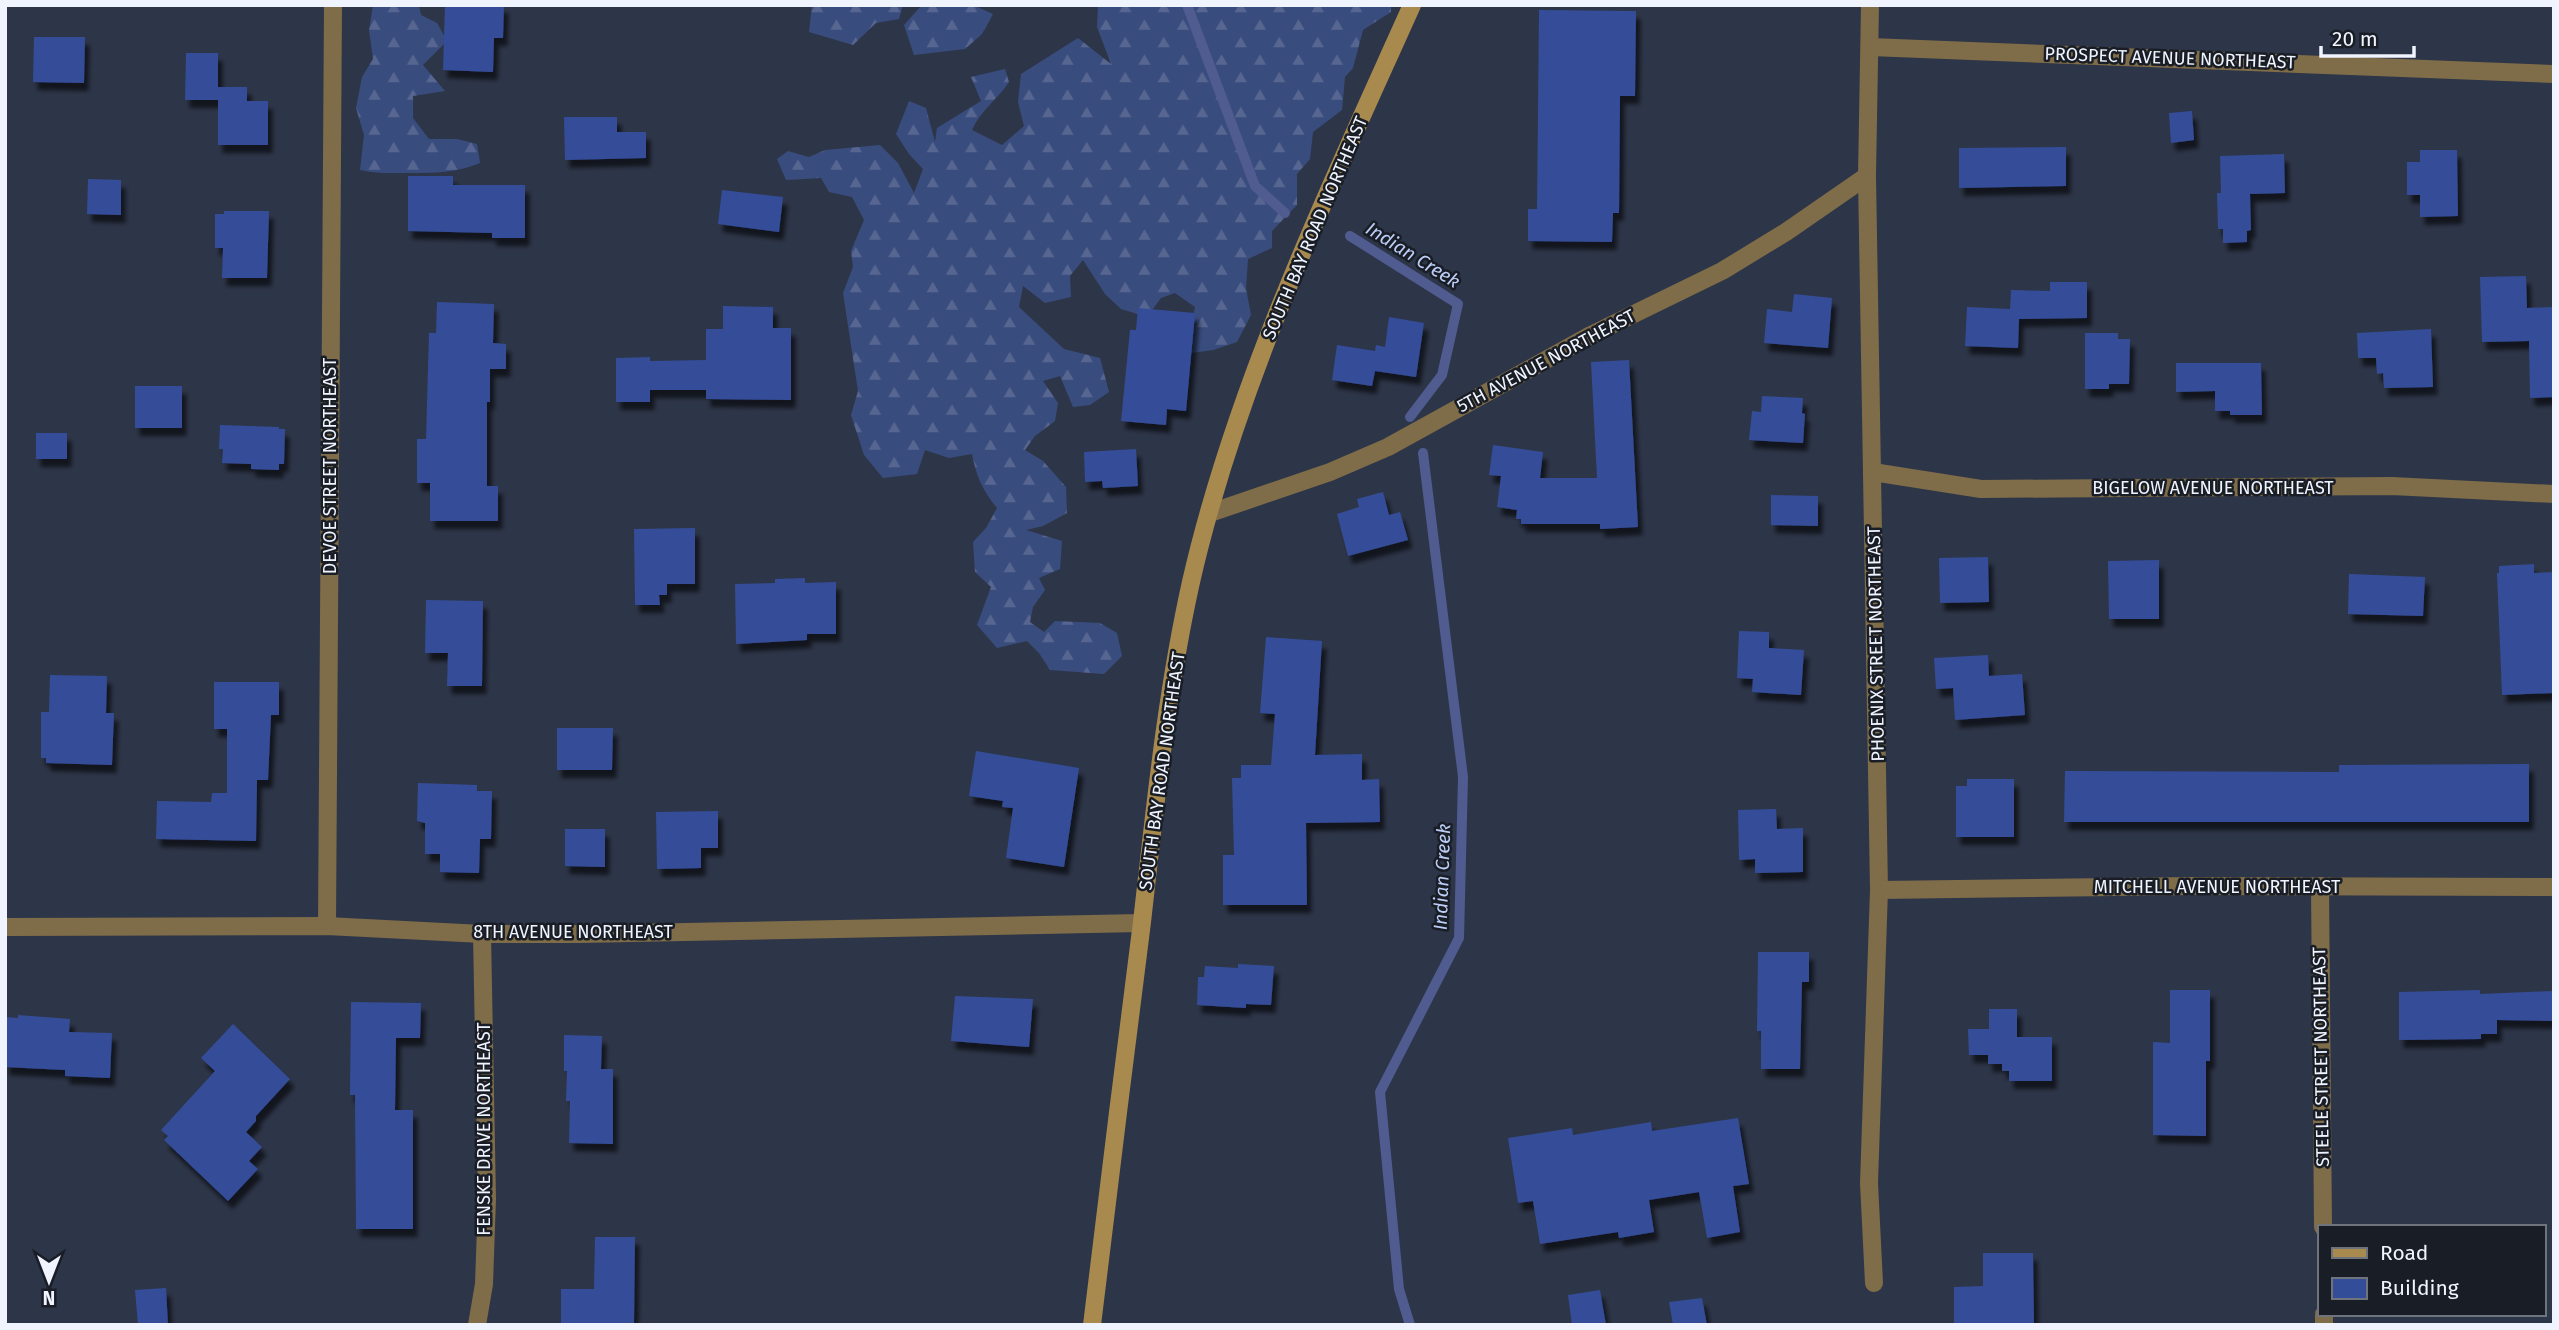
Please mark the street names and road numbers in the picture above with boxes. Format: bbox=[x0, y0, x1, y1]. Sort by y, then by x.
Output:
street label: PROSPECT AVENUE NORTHEAST bbox=[2044, 43, 2297, 73]
street label: SOUTH BAY ROAD NORTHEAST bbox=[1258, 112, 1372, 343]
street label: 5TH AVENUE NORTHEAST bbox=[1453, 304, 1639, 417]
street label: DEVOE STREET NORTHEAST bbox=[319, 357, 341, 574]
street label: BIGELOW AVENUE NORTHEAST bbox=[2092, 477, 2334, 499]
street label: PHOENIX STREET NORTHEAST bbox=[1863, 525, 1889, 762]
street label: SOUTH BAY ROAD NORTHEAST bbox=[1134, 650, 1190, 892]
street label: MITCHELL AVENUE NORTHEAST bbox=[2094, 876, 2341, 898]
street label: 8TH AVENUE NORTHEAST bbox=[473, 921, 674, 943]
street label: STEELE STREET NORTHEAST bbox=[2308, 946, 2334, 1167]
street label: FENSKE DRIVE NORTHEAST bbox=[473, 1022, 495, 1236]

